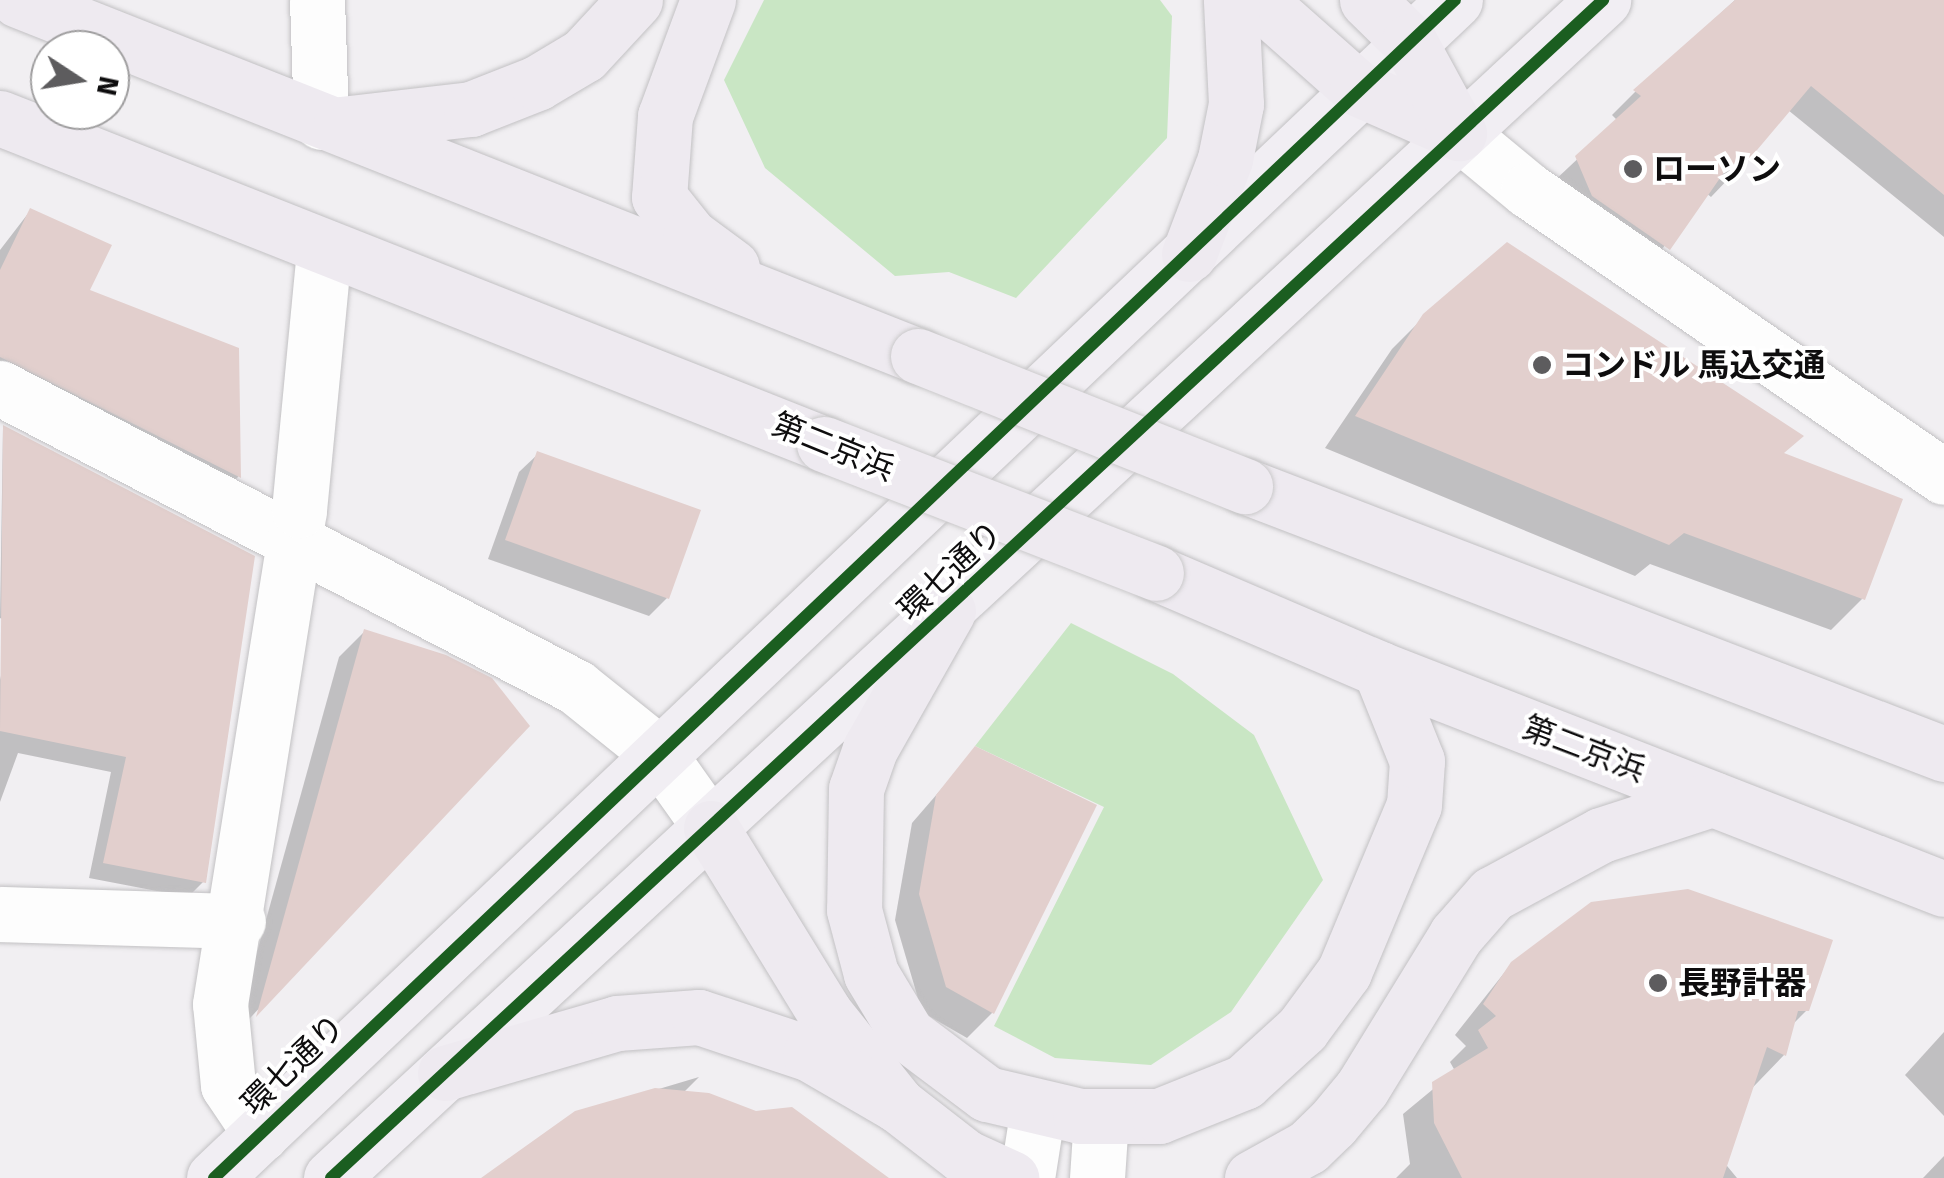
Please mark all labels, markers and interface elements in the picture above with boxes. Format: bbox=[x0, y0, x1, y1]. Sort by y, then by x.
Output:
north arrow bbox=[30, 30, 130, 130]
text: N bbox=[90, 73, 126, 98]
place label: ローソン bbox=[1653, 150, 1781, 188]
marker: ローソン bbox=[1622, 158, 1644, 180]
place label: コンドル 馬込交通 bbox=[1562, 346, 1826, 384]
marker: コンドル 馬込交通 bbox=[1531, 354, 1553, 376]
street label: 第二京浜 bbox=[766, 405, 900, 489]
street label: 環七通り bbox=[890, 513, 1010, 629]
street label: 第二京浜 bbox=[1517, 708, 1651, 790]
place label: 長野計器 bbox=[1678, 964, 1806, 1002]
marker: 長野計器 bbox=[1647, 972, 1669, 994]
street label: 環七通り bbox=[234, 1007, 352, 1123]

